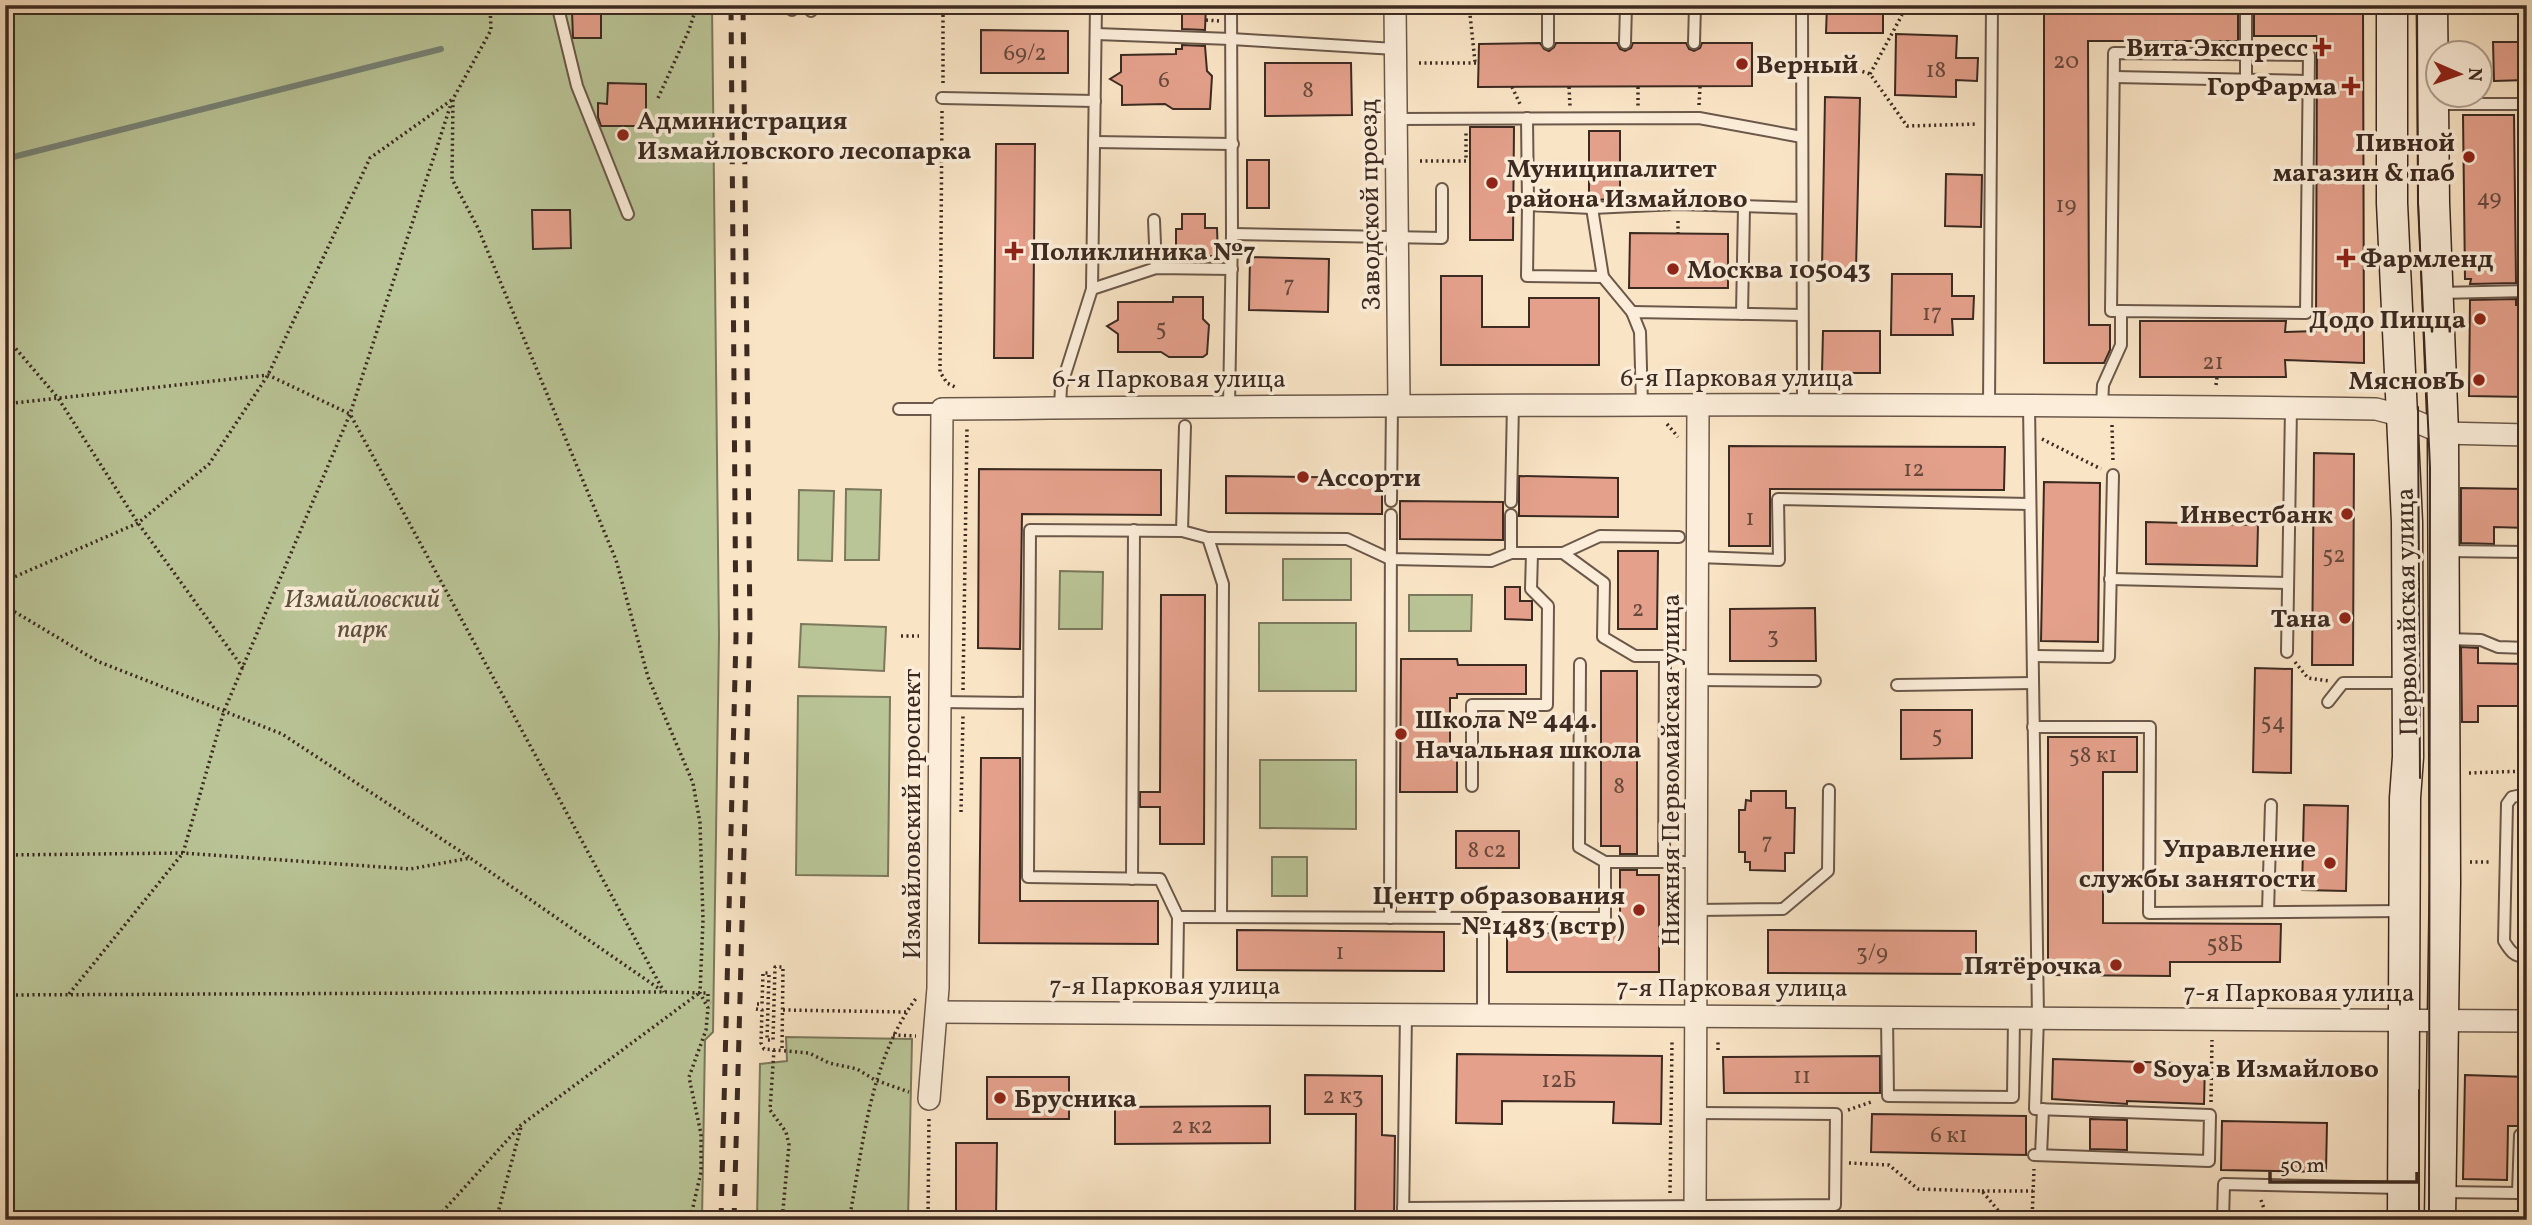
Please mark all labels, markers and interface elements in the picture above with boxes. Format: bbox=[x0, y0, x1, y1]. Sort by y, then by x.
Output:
place label: Вита Экспресс bbox=[2126, 31, 2308, 67]
house number: 69/2 bbox=[1003, 38, 1047, 70]
north arrow bbox=[2424, 38, 2494, 108]
marker: Вита Экспресс bbox=[2314, 39, 2330, 55]
house number: 20 bbox=[2053, 46, 2079, 78]
place label: Верный bbox=[1756, 48, 1858, 84]
house number: 18 bbox=[1926, 55, 1946, 87]
marker: Верный bbox=[1734, 56, 1750, 72]
house number: 6 bbox=[1158, 65, 1170, 97]
text: N bbox=[2461, 67, 2487, 82]
place label: ГорФарма bbox=[2207, 70, 2337, 106]
house number: 8 bbox=[1302, 75, 1314, 107]
marker: ГорФарма bbox=[2343, 78, 2359, 94]
street label: Заводской проезд bbox=[1351, 99, 1391, 311]
place label: Администрация Измайловского лесопарка bbox=[637, 104, 971, 170]
place label: Пивной магазин & паб bbox=[2273, 126, 2455, 192]
marker: Администрация Измайловского лесопарка bbox=[615, 127, 631, 143]
marker: Пивной магазин & паб bbox=[2461, 149, 2477, 165]
place label: Муниципалитет района Измайлово bbox=[1506, 152, 1748, 218]
marker: Муниципалитет района Измайлово bbox=[1484, 175, 1500, 191]
house number: 49 bbox=[2477, 183, 2502, 215]
house number: 19 bbox=[2056, 190, 2076, 222]
place label: Поликлиника №7 bbox=[1030, 235, 1256, 271]
marker: Поликлиника №7 bbox=[1004, 241, 1024, 261]
place label: Фармленд bbox=[2360, 242, 2493, 278]
marker: Фармленд bbox=[2338, 250, 2354, 266]
place label: Москва 105043 bbox=[1687, 253, 1871, 289]
marker: Москва 105043 bbox=[1665, 261, 1681, 277]
house number: 7 bbox=[1283, 270, 1295, 302]
house number: 17 bbox=[1922, 298, 1942, 330]
place label: Додо Пицца bbox=[2309, 303, 2466, 339]
marker: Додо Пицца bbox=[2472, 311, 2488, 327]
house number: 5 bbox=[1155, 313, 1167, 345]
house number: 21 bbox=[2202, 347, 2224, 379]
street label: 6-я Парковая улица bbox=[1620, 361, 1854, 397]
street label: 6-я Парковая улица bbox=[1052, 362, 1286, 398]
place label: МясновЪ bbox=[2348, 364, 2465, 400]
marker: МясновЪ bbox=[2471, 372, 2487, 388]
house number: 12 bbox=[1903, 454, 1925, 486]
place label: Ассорти bbox=[1317, 461, 1421, 497]
marker: Ассорти bbox=[1295, 469, 1311, 485]
street label: Первомайская улица bbox=[2388, 487, 2428, 737]
place label: Инвестбанк bbox=[2180, 498, 2333, 534]
house number: 1 bbox=[1746, 503, 1754, 535]
marker: Инвестбанк bbox=[2339, 506, 2355, 522]
house number: 52 bbox=[2322, 540, 2346, 572]
park label: Измайловский парк bbox=[284, 582, 440, 648]
house number: 2 bbox=[1632, 594, 1644, 626]
street label: Нижняя Первомайская улица bbox=[1654, 594, 1690, 946]
place label: Тана bbox=[2270, 602, 2331, 638]
marker: Тана bbox=[2337, 610, 2353, 626]
house number: 3 bbox=[1767, 621, 1779, 653]
street label: Измайловский проспект bbox=[895, 669, 931, 959]
place label: Школа № 444. Начальная школа bbox=[1415, 703, 1641, 769]
house number: 54 bbox=[2261, 707, 2285, 739]
house number: 5 bbox=[1931, 720, 1943, 752]
marker: Школа № 444. Начальная школа bbox=[1393, 726, 1409, 742]
house number: 58 к1 bbox=[2069, 740, 2117, 772]
house number: 8 bbox=[1613, 771, 1625, 803]
house number: 7 bbox=[1761, 827, 1773, 859]
place label: Управление cлужбы занятости bbox=[2079, 832, 2316, 898]
house number: 8 с2 bbox=[1468, 835, 1506, 867]
marker: Управление cлужбы занятости bbox=[2322, 855, 2338, 871]
place label: Центр образования №1483 (встр) bbox=[1372, 879, 1625, 945]
marker: Центр образования №1483 (встр) bbox=[1631, 902, 1647, 918]
house number: 58Б bbox=[2207, 929, 2243, 961]
house number: 1 bbox=[1336, 937, 1344, 969]
house number: 3/9 bbox=[1856, 938, 1888, 970]
place label: Пятёрочка bbox=[1964, 949, 2102, 985]
marker: Пятёрочка bbox=[2108, 957, 2124, 973]
street label: 7-я Парковая улица bbox=[1049, 969, 1281, 1005]
street label: 7-я Парковая улица bbox=[1616, 971, 1848, 1007]
street label: 7-я Парковая улица bbox=[2183, 976, 2415, 1012]
place label: Soya в Измайлово bbox=[2153, 1052, 2379, 1088]
marker: Soya в Измайлово bbox=[2131, 1060, 2147, 1076]
house number: 11 bbox=[1793, 1061, 1811, 1093]
house number: 12Б bbox=[1541, 1065, 1577, 1097]
house number: 2 к3 bbox=[1322, 1081, 1364, 1113]
place label: Брусника bbox=[1014, 1082, 1137, 1118]
marker: Брусника bbox=[992, 1090, 1008, 1106]
house number: 2 к2 bbox=[1171, 1111, 1213, 1143]
house number: 6 к1 bbox=[1930, 1120, 1968, 1152]
scale bar bbox=[2270, 1141, 2416, 1185]
text: 50 m bbox=[2280, 1152, 2325, 1181]

